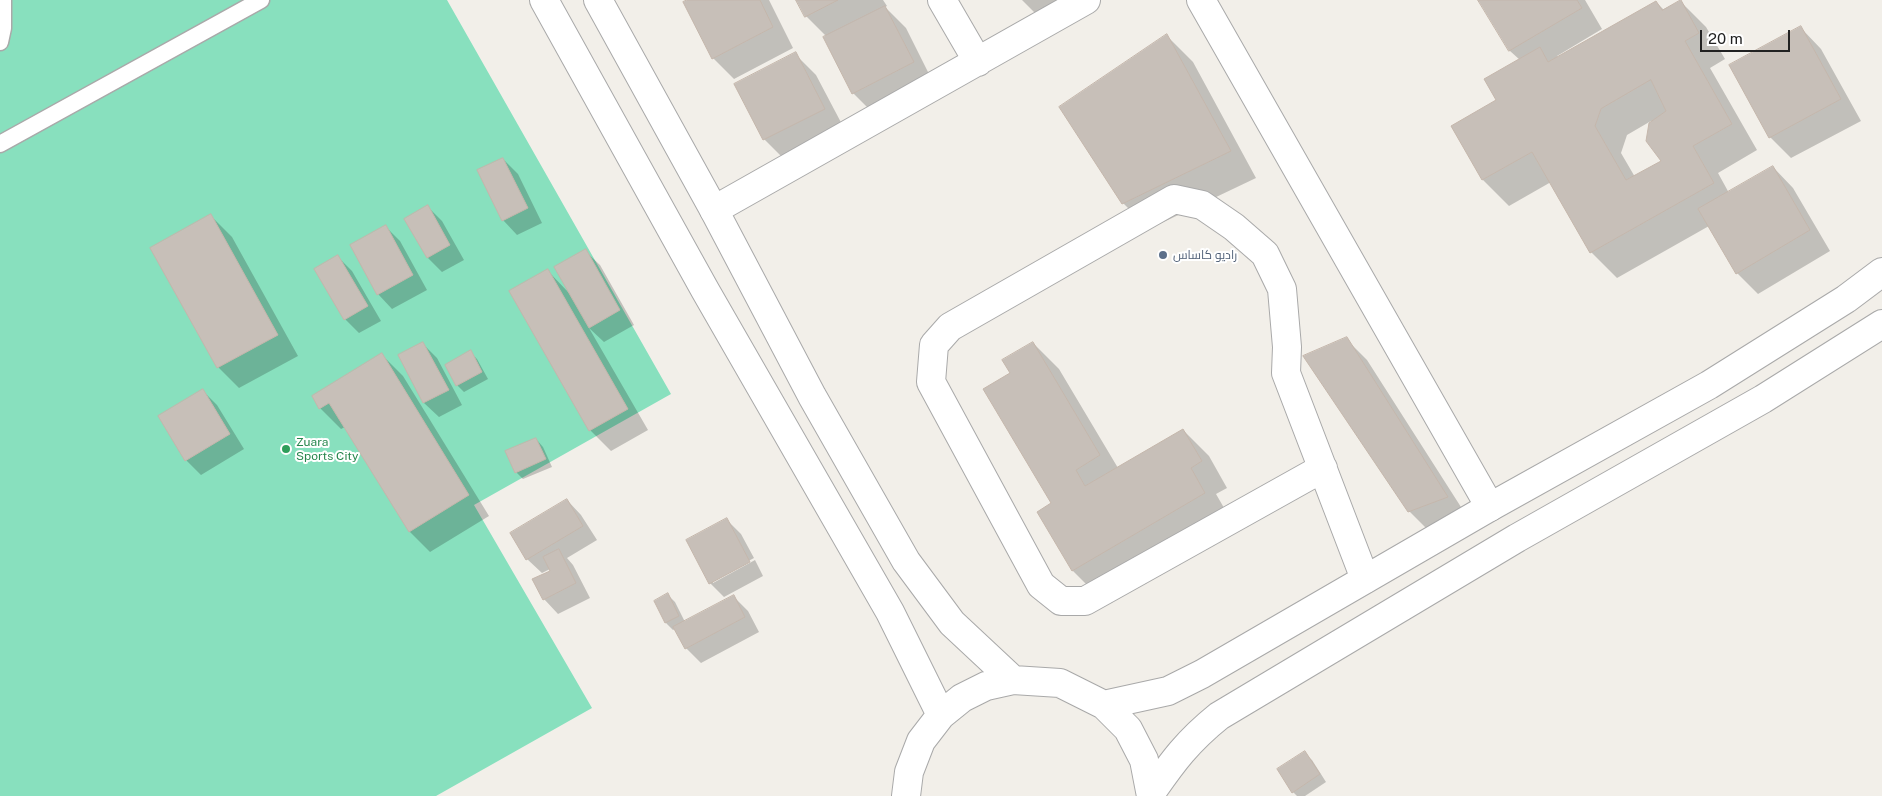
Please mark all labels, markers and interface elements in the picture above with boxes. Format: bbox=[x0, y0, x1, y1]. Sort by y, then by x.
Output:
scale bar bbox=[1702, 20, 1792, 52]
text: 20 m bbox=[1708, 30, 1743, 47]
place label: راديو كاساس bbox=[1173, 248, 1237, 262]
marker: راديو كاساس bbox=[1157, 249, 1169, 261]
place label: Zuara Sports City bbox=[296, 435, 358, 463]
marker: Zuara Sports City bbox=[280, 443, 292, 455]

